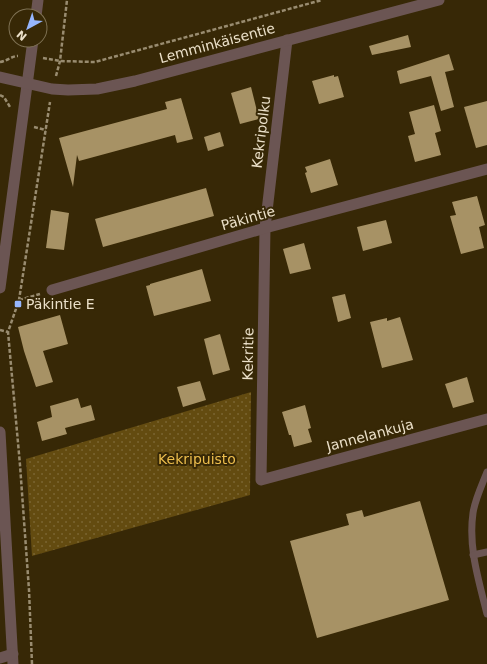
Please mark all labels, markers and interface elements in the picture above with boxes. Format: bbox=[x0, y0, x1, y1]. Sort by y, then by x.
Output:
north arrow bbox=[8, 8, 48, 48]
street label: Lemminkäisentie bbox=[157, 20, 277, 66]
text: N bbox=[14, 27, 30, 43]
street label: Kekripolku bbox=[249, 95, 273, 169]
street label: Päkintie bbox=[219, 203, 277, 233]
place label: Päkintie E bbox=[26, 296, 95, 312]
marker: Päkintie E bbox=[13, 299, 23, 309]
street label: Kekritie bbox=[240, 327, 256, 381]
street label: Jannelankuja bbox=[324, 416, 415, 455]
park label: Kekripuisto bbox=[158, 451, 236, 467]

